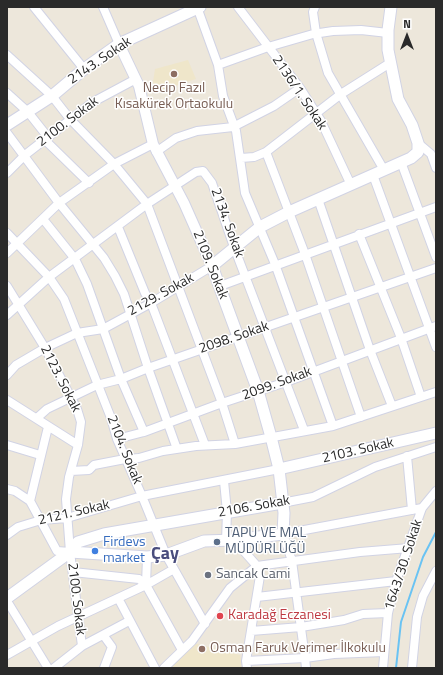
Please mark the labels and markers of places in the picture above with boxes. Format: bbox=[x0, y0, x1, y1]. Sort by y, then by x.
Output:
marker: Necip Fazıl Kısakürek Ortaokulu bbox=[169, 69, 179, 79]
place label: Necip Fazıl Kısakürek Ortaokulu bbox=[115, 81, 233, 114]
place label: TAPU VE MAL MÜDÜRLÜĞÜ bbox=[225, 526, 306, 558]
place label: Firdevs market bbox=[103, 535, 146, 568]
marker: TAPU VE MAL MÜDÜRLÜĞÜ bbox=[212, 537, 222, 547]
marker: Firdevs market bbox=[90, 546, 100, 556]
place label: Sancak Cami bbox=[216, 567, 290, 583]
marker: Sancak Cami bbox=[203, 570, 213, 580]
place label: Karadağ Eczanesi bbox=[228, 608, 331, 624]
marker: Karadağ Eczanesi bbox=[215, 611, 225, 621]
place label: Osman Faruk Verimer İlkokulu bbox=[210, 641, 386, 657]
marker: Osman Faruk Verimer İlkokulu bbox=[197, 644, 207, 654]

